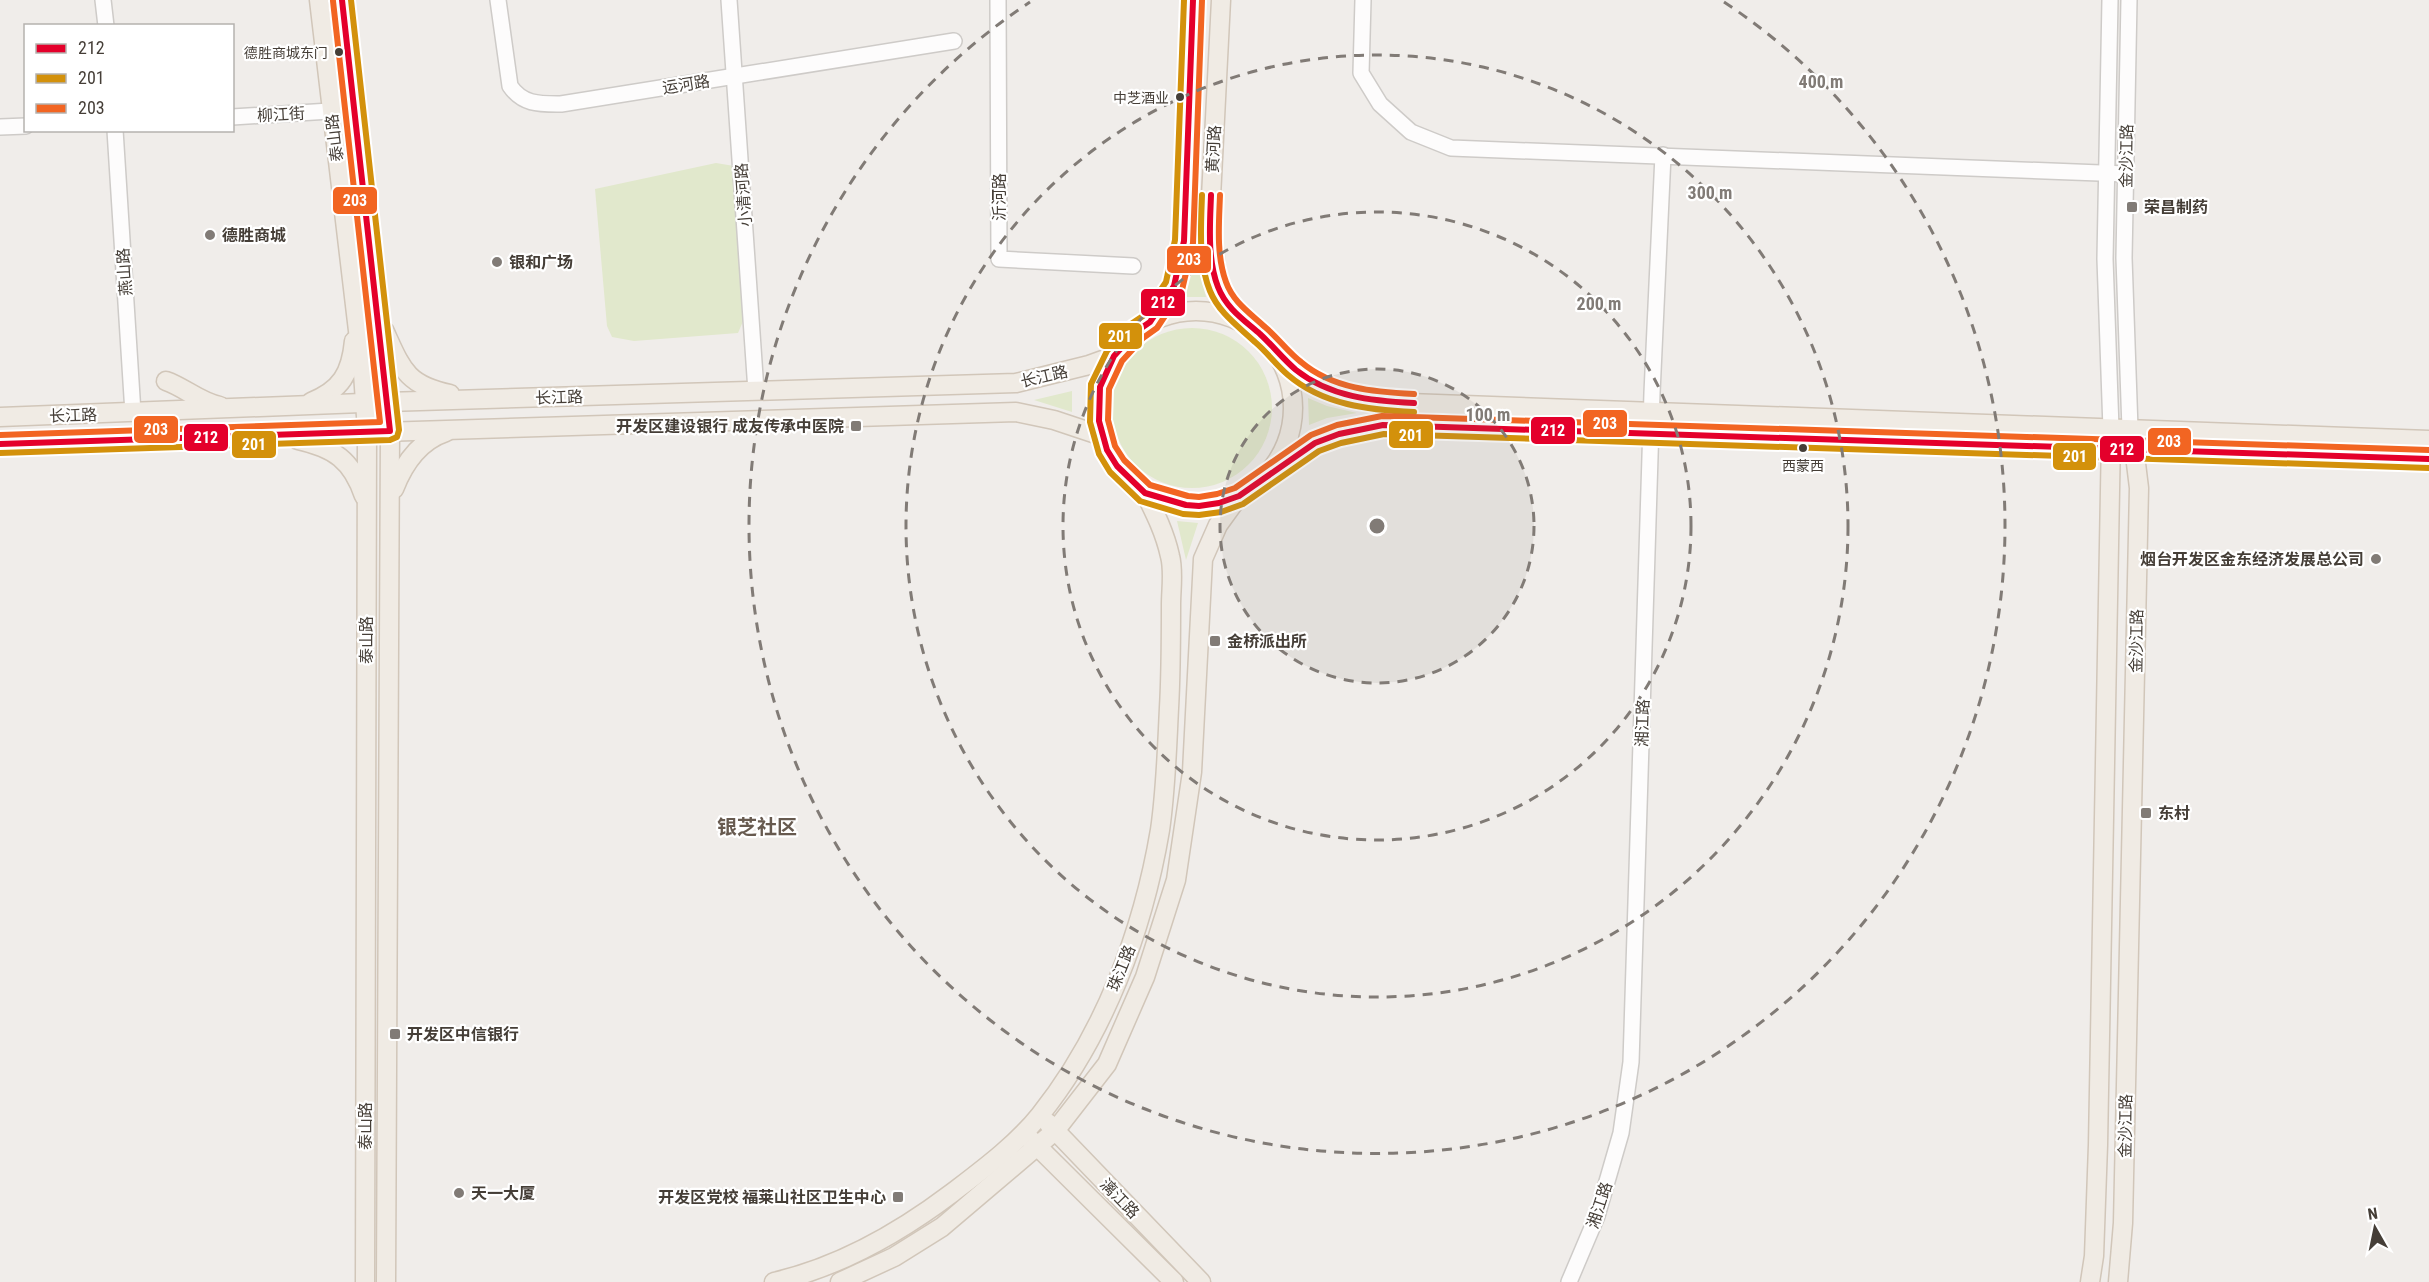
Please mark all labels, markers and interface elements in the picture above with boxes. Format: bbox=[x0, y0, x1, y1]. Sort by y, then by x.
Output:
legend bbox=[24, 24, 234, 132]
text: 212 bbox=[78, 37, 105, 58]
place label: 德胜商城东门 bbox=[244, 45, 328, 61]
marker: 德胜商城东门 bbox=[333, 46, 345, 58]
text: 201 bbox=[78, 67, 105, 88]
street label: 运河路 bbox=[661, 71, 711, 98]
text: 400 m bbox=[1799, 71, 1843, 92]
place label: 中芝酒业 bbox=[1113, 90, 1169, 106]
marker: 中芝酒业 bbox=[1174, 91, 1186, 103]
text: 203 bbox=[78, 97, 105, 118]
street label: 柳江街 bbox=[257, 104, 305, 125]
street label: 泰山路 bbox=[322, 113, 347, 163]
street label: 金沙江路 bbox=[2116, 124, 2137, 188]
street label: 黄河路 bbox=[1203, 125, 1224, 173]
street label: 小清河路 bbox=[732, 162, 755, 228]
street label: 沂河路 bbox=[990, 173, 1009, 221]
text: 300 m bbox=[1688, 182, 1732, 203]
line badge: 203 bbox=[332, 186, 378, 215]
text: 203 bbox=[343, 191, 367, 210]
place label: 荣昌制药 bbox=[2144, 198, 2208, 217]
marker: 荣昌制药 bbox=[2125, 200, 2139, 214]
place label: 德胜商城 bbox=[222, 226, 286, 245]
marker: 德胜商城 bbox=[203, 228, 217, 242]
line badge: 203 bbox=[1166, 245, 1212, 274]
street label: 燕山路 bbox=[113, 247, 136, 297]
text: 203 bbox=[1177, 250, 1201, 269]
place label: 银和广场 bbox=[509, 253, 573, 272]
marker: 银和广场 bbox=[490, 255, 504, 269]
line badge: 212 bbox=[1140, 288, 1186, 317]
text: 212 bbox=[1151, 293, 1175, 312]
text: 200 m bbox=[1577, 293, 1621, 314]
line badge: 201 bbox=[1098, 322, 1143, 350]
text: 201 bbox=[1108, 327, 1132, 346]
street label: 长江路 bbox=[1019, 362, 1070, 391]
street label: 长江路 bbox=[535, 387, 583, 408]
text: 100 m bbox=[1466, 404, 1510, 425]
street label: 长江路 bbox=[49, 405, 97, 426]
line badge: 203 bbox=[1582, 409, 1628, 438]
text: 203 bbox=[1593, 414, 1617, 433]
line badge: 203 bbox=[133, 415, 179, 444]
line badge: 212 bbox=[1530, 416, 1576, 445]
place label: 开发区建设银行 成友传承中医院 bbox=[616, 417, 844, 436]
marker: 开发区建设银行 成友传承中医院 bbox=[849, 419, 863, 433]
text: 203 bbox=[144, 420, 168, 439]
line badge: 201 bbox=[1388, 420, 1434, 449]
text: 212 bbox=[1541, 421, 1565, 440]
line badge: 212 bbox=[183, 423, 229, 452]
text: 201 bbox=[1399, 426, 1423, 445]
line badge: 203 bbox=[2147, 427, 2192, 456]
text: 212 bbox=[194, 428, 218, 447]
line badge: 201 bbox=[231, 430, 277, 459]
text: 203 bbox=[2157, 432, 2181, 451]
text: 201 bbox=[242, 435, 266, 454]
line badge: 212 bbox=[2099, 435, 2145, 463]
text: 212 bbox=[2110, 440, 2134, 459]
marker: 西蒙西 bbox=[1797, 442, 1809, 454]
line badge: 201 bbox=[2052, 442, 2097, 471]
text: 201 bbox=[2063, 447, 2087, 466]
place label: 西蒙西 bbox=[1782, 458, 1824, 474]
centre of rings bbox=[1367, 516, 1387, 536]
place label: 烟台开发区金东经济发展总公司 bbox=[2140, 550, 2364, 569]
marker: 烟台开发区金东经济发展总公司 bbox=[2369, 552, 2383, 566]
street label: 金沙江路 bbox=[2126, 609, 2147, 673]
street label: 泰山路 bbox=[357, 616, 376, 664]
place label: 金桥派出所 bbox=[1227, 632, 1307, 651]
marker: 金桥派出所 bbox=[1208, 634, 1222, 648]
street label: 湘江路 bbox=[1632, 699, 1653, 747]
place label: 东村 bbox=[2158, 804, 2190, 823]
marker: 东村 bbox=[2139, 806, 2153, 820]
district label: 银芝社区 bbox=[717, 815, 797, 839]
street label: 珠江路 bbox=[1104, 942, 1139, 994]
place label: 开发区中信银行 bbox=[407, 1025, 519, 1044]
marker: 开发区中信银行 bbox=[388, 1027, 402, 1041]
street label: 金沙江路 bbox=[2115, 1094, 2136, 1158]
street label: 泰山路 bbox=[356, 1102, 375, 1150]
street label: 漓江路 bbox=[1096, 1174, 1143, 1222]
street label: 湘江路 bbox=[1583, 1179, 1616, 1231]
place label: 天一大厦 bbox=[471, 1184, 535, 1203]
marker: 天一大厦 bbox=[452, 1186, 466, 1200]
place label: 开发区党校 福莱山社区卫生中心 bbox=[658, 1188, 886, 1207]
marker: 开发区党校 福莱山社区卫生中心 bbox=[891, 1190, 905, 1204]
north arrow bbox=[2345, 1198, 2405, 1258]
text: N bbox=[2366, 1204, 2379, 1224]

